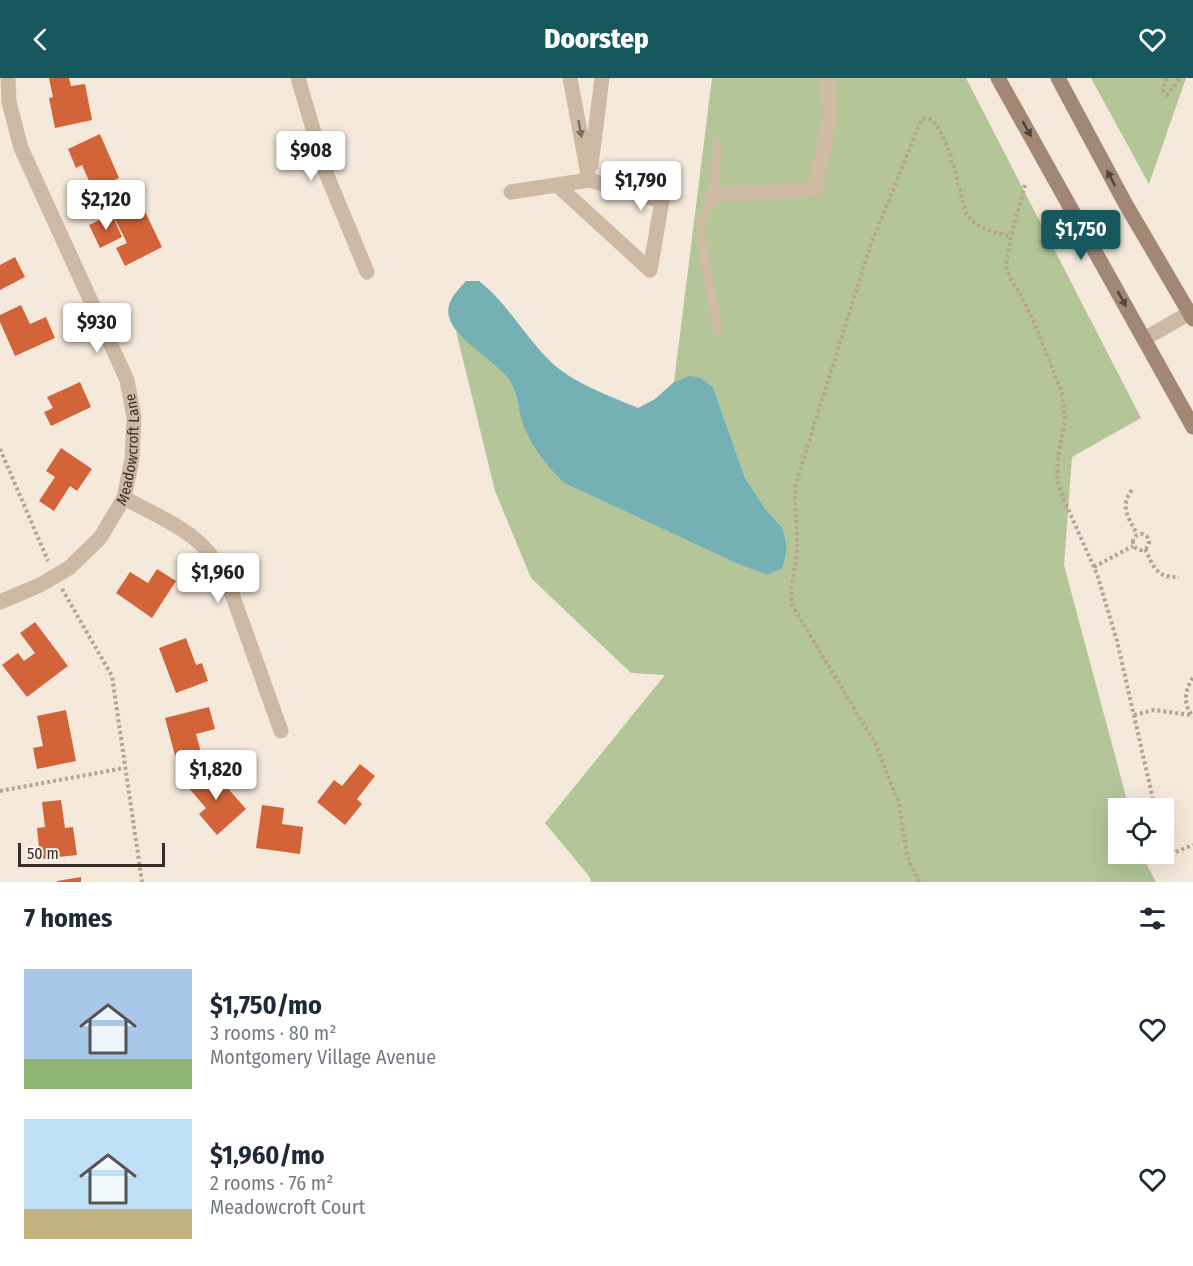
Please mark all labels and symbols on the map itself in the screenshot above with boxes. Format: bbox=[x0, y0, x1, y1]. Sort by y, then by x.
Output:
one-way arrow bbox=[576, 120, 585, 139]
one-way arrow bbox=[1022, 121, 1032, 138]
pin: $908 bbox=[275, 131, 347, 182]
pin: $1,790 bbox=[592, 161, 690, 212]
one-way arrow bbox=[1106, 169, 1116, 186]
pin: $2,120 bbox=[57, 180, 155, 231]
pin: $1,750 bbox=[1032, 210, 1130, 261]
one-way arrow bbox=[1116, 291, 1126, 308]
pin: $930 bbox=[61, 303, 133, 354]
street label: Meadowcroft Lane bbox=[113, 392, 143, 509]
pin: $1,960 bbox=[169, 553, 267, 604]
pin: $1,820 bbox=[167, 750, 265, 801]
scale bar bbox=[18, 840, 165, 868]

